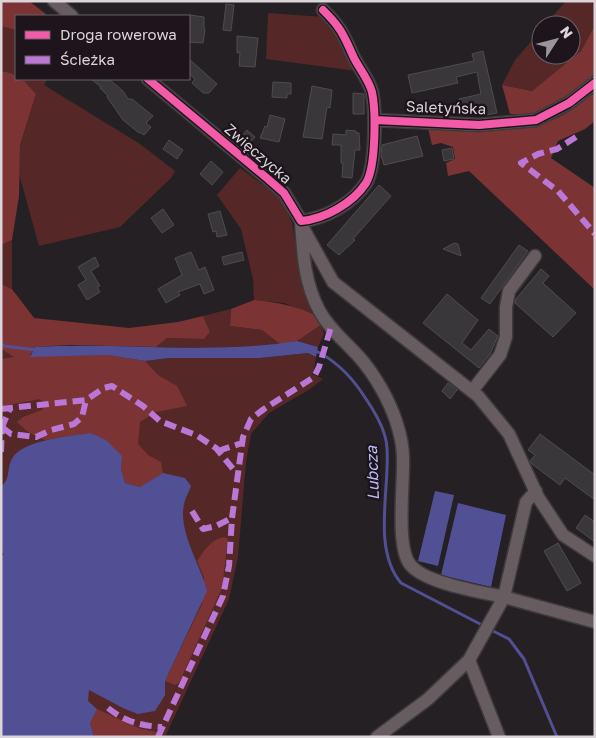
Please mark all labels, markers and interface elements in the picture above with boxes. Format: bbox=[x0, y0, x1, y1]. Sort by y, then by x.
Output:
legend bbox=[15, 15, 190, 80]
north arrow bbox=[531, 15, 581, 65]
text: N bbox=[557, 23, 577, 41]
text: Droga rowerowa bbox=[60, 25, 177, 43]
text: Ścieżka bbox=[60, 50, 115, 68]
street label: Saletyńska bbox=[406, 97, 486, 117]
street label: Zwięczycka bbox=[222, 119, 296, 187]
water label: Lubcza bbox=[361, 445, 383, 500]

